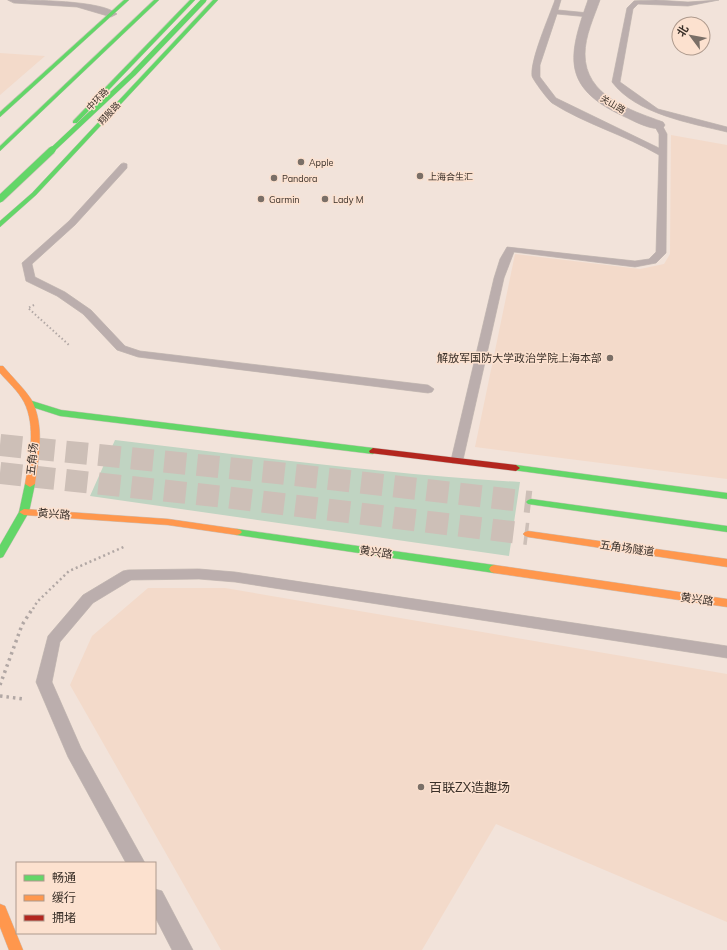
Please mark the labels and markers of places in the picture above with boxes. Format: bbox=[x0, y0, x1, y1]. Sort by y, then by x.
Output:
marker: Apple bbox=[296, 157, 306, 167]
place label: Apple bbox=[309, 157, 334, 168]
marker: 上海合生汇 bbox=[415, 171, 425, 181]
place label: 上海合生汇 bbox=[428, 171, 473, 182]
marker: Pandora bbox=[269, 173, 279, 183]
place label: Pandora bbox=[282, 173, 317, 184]
marker: Garmin bbox=[256, 194, 266, 204]
place label: Garmin bbox=[269, 194, 300, 205]
marker: Lady M bbox=[320, 194, 330, 204]
place label: Lady M bbox=[333, 194, 364, 206]
place label: 解放军国防大学政治学院上海本部 bbox=[437, 351, 602, 365]
marker: 解放军国防大学政治学院上海本部 bbox=[605, 353, 615, 363]
place label: 百联ZX造趣场 bbox=[429, 779, 510, 795]
marker: 百联ZX造趣场 bbox=[416, 782, 426, 792]

